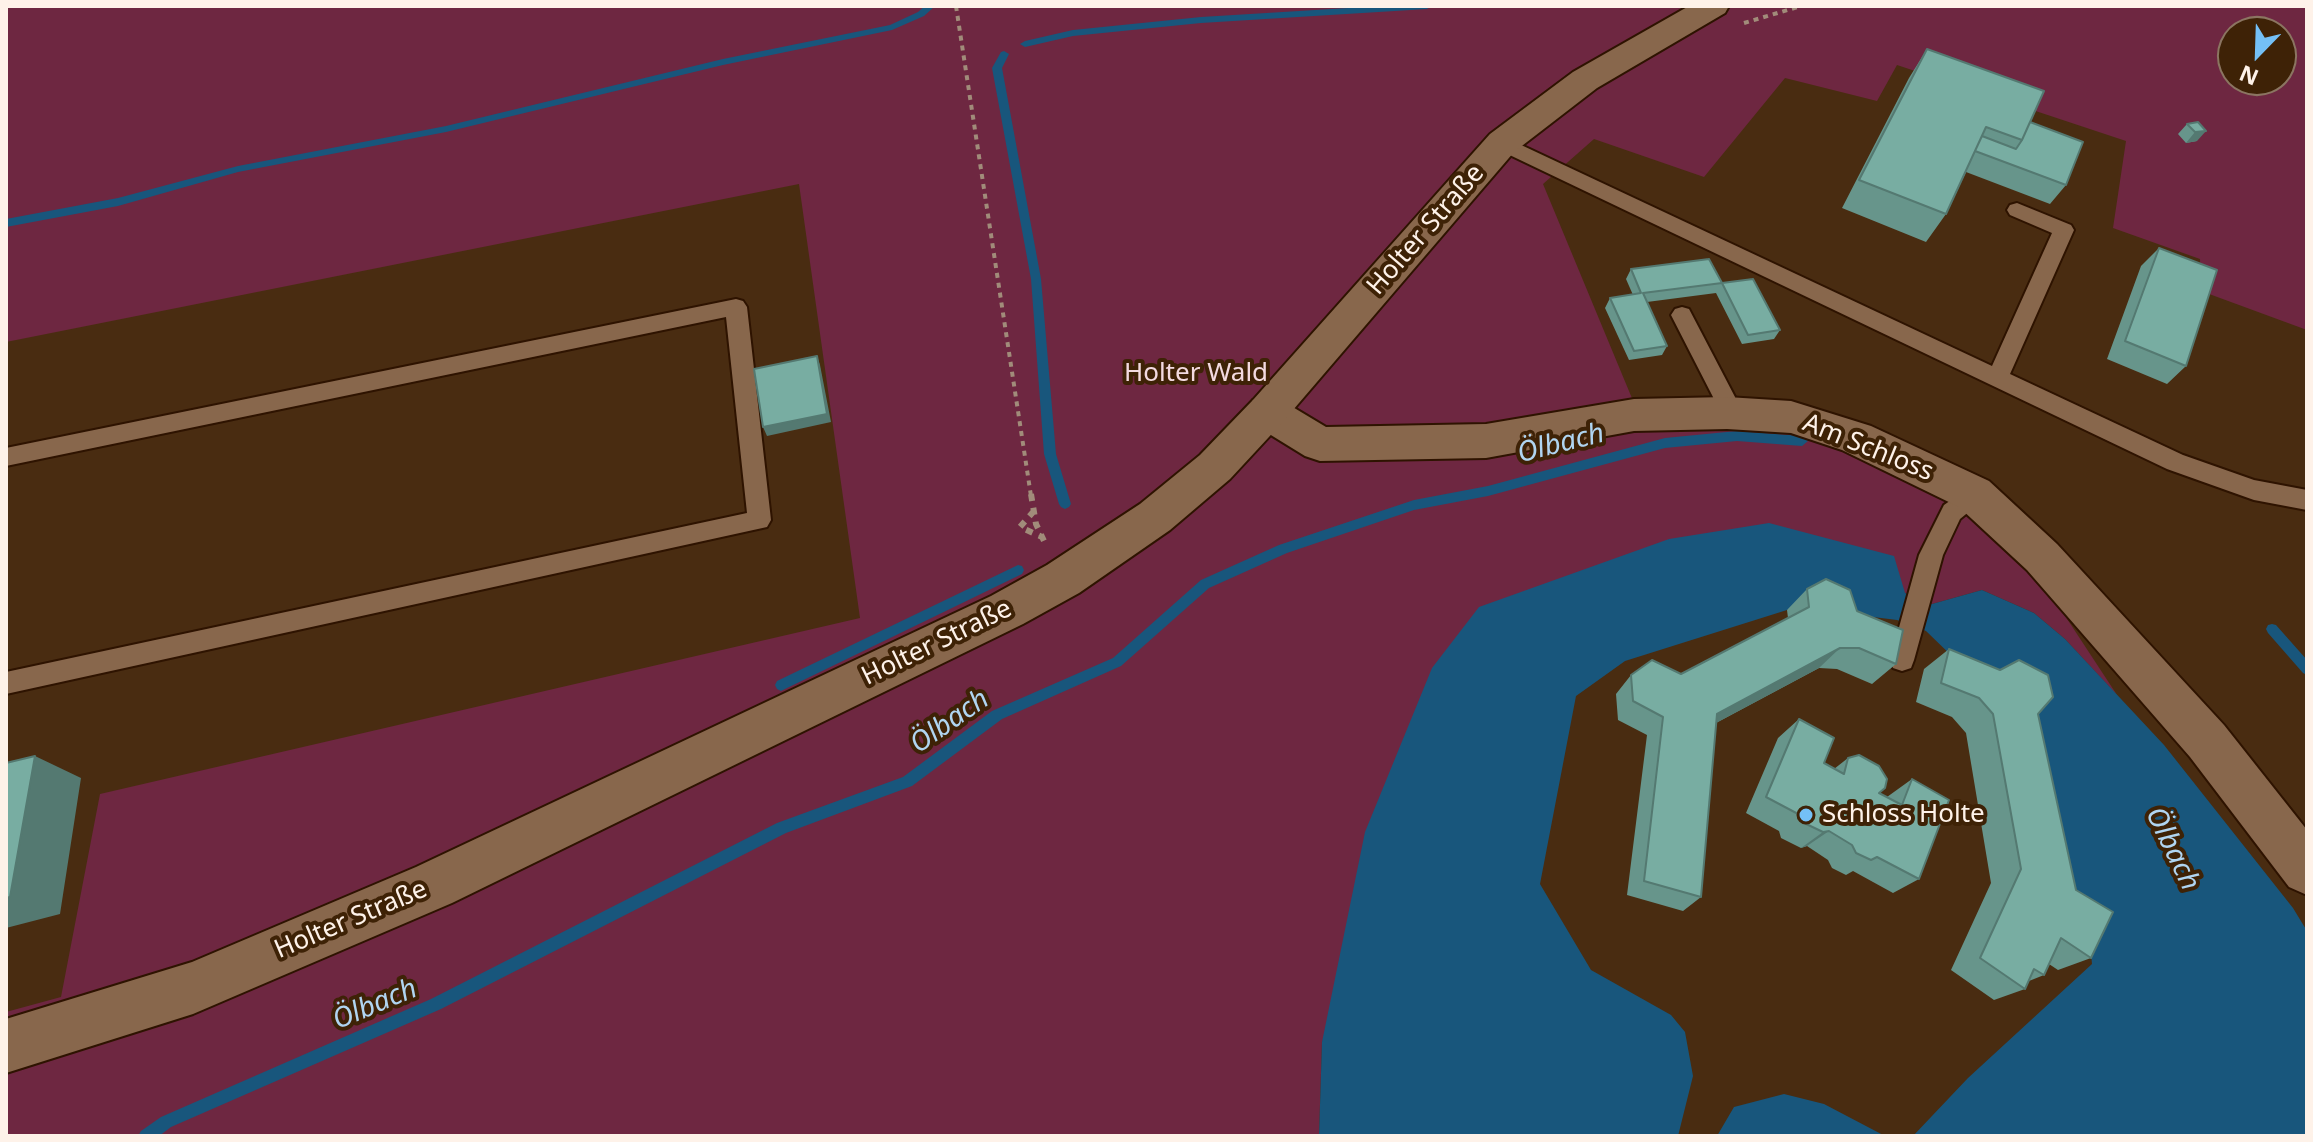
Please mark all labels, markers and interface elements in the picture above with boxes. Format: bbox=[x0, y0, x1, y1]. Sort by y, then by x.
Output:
north arrow bbox=[2217, 16, 2297, 96]
text: N bbox=[2234, 59, 2263, 94]
street label: Holter Straße bbox=[1361, 158, 1491, 302]
park label: Holter Wald bbox=[1124, 358, 1268, 390]
street label: Am Schloss bbox=[1798, 408, 1938, 488]
water label: Ölbach bbox=[1514, 417, 1608, 471]
street label: Holter Straße bbox=[857, 593, 1017, 693]
water label: Ölbach bbox=[904, 683, 996, 761]
place label: Schloss Holte bbox=[1822, 799, 1985, 831]
water label: Ölbach bbox=[2138, 802, 2206, 896]
marker: Schloss Holte bbox=[1797, 806, 1815, 824]
street label: Holter Straße bbox=[270, 874, 432, 966]
water label: Ölbach bbox=[328, 972, 422, 1038]

